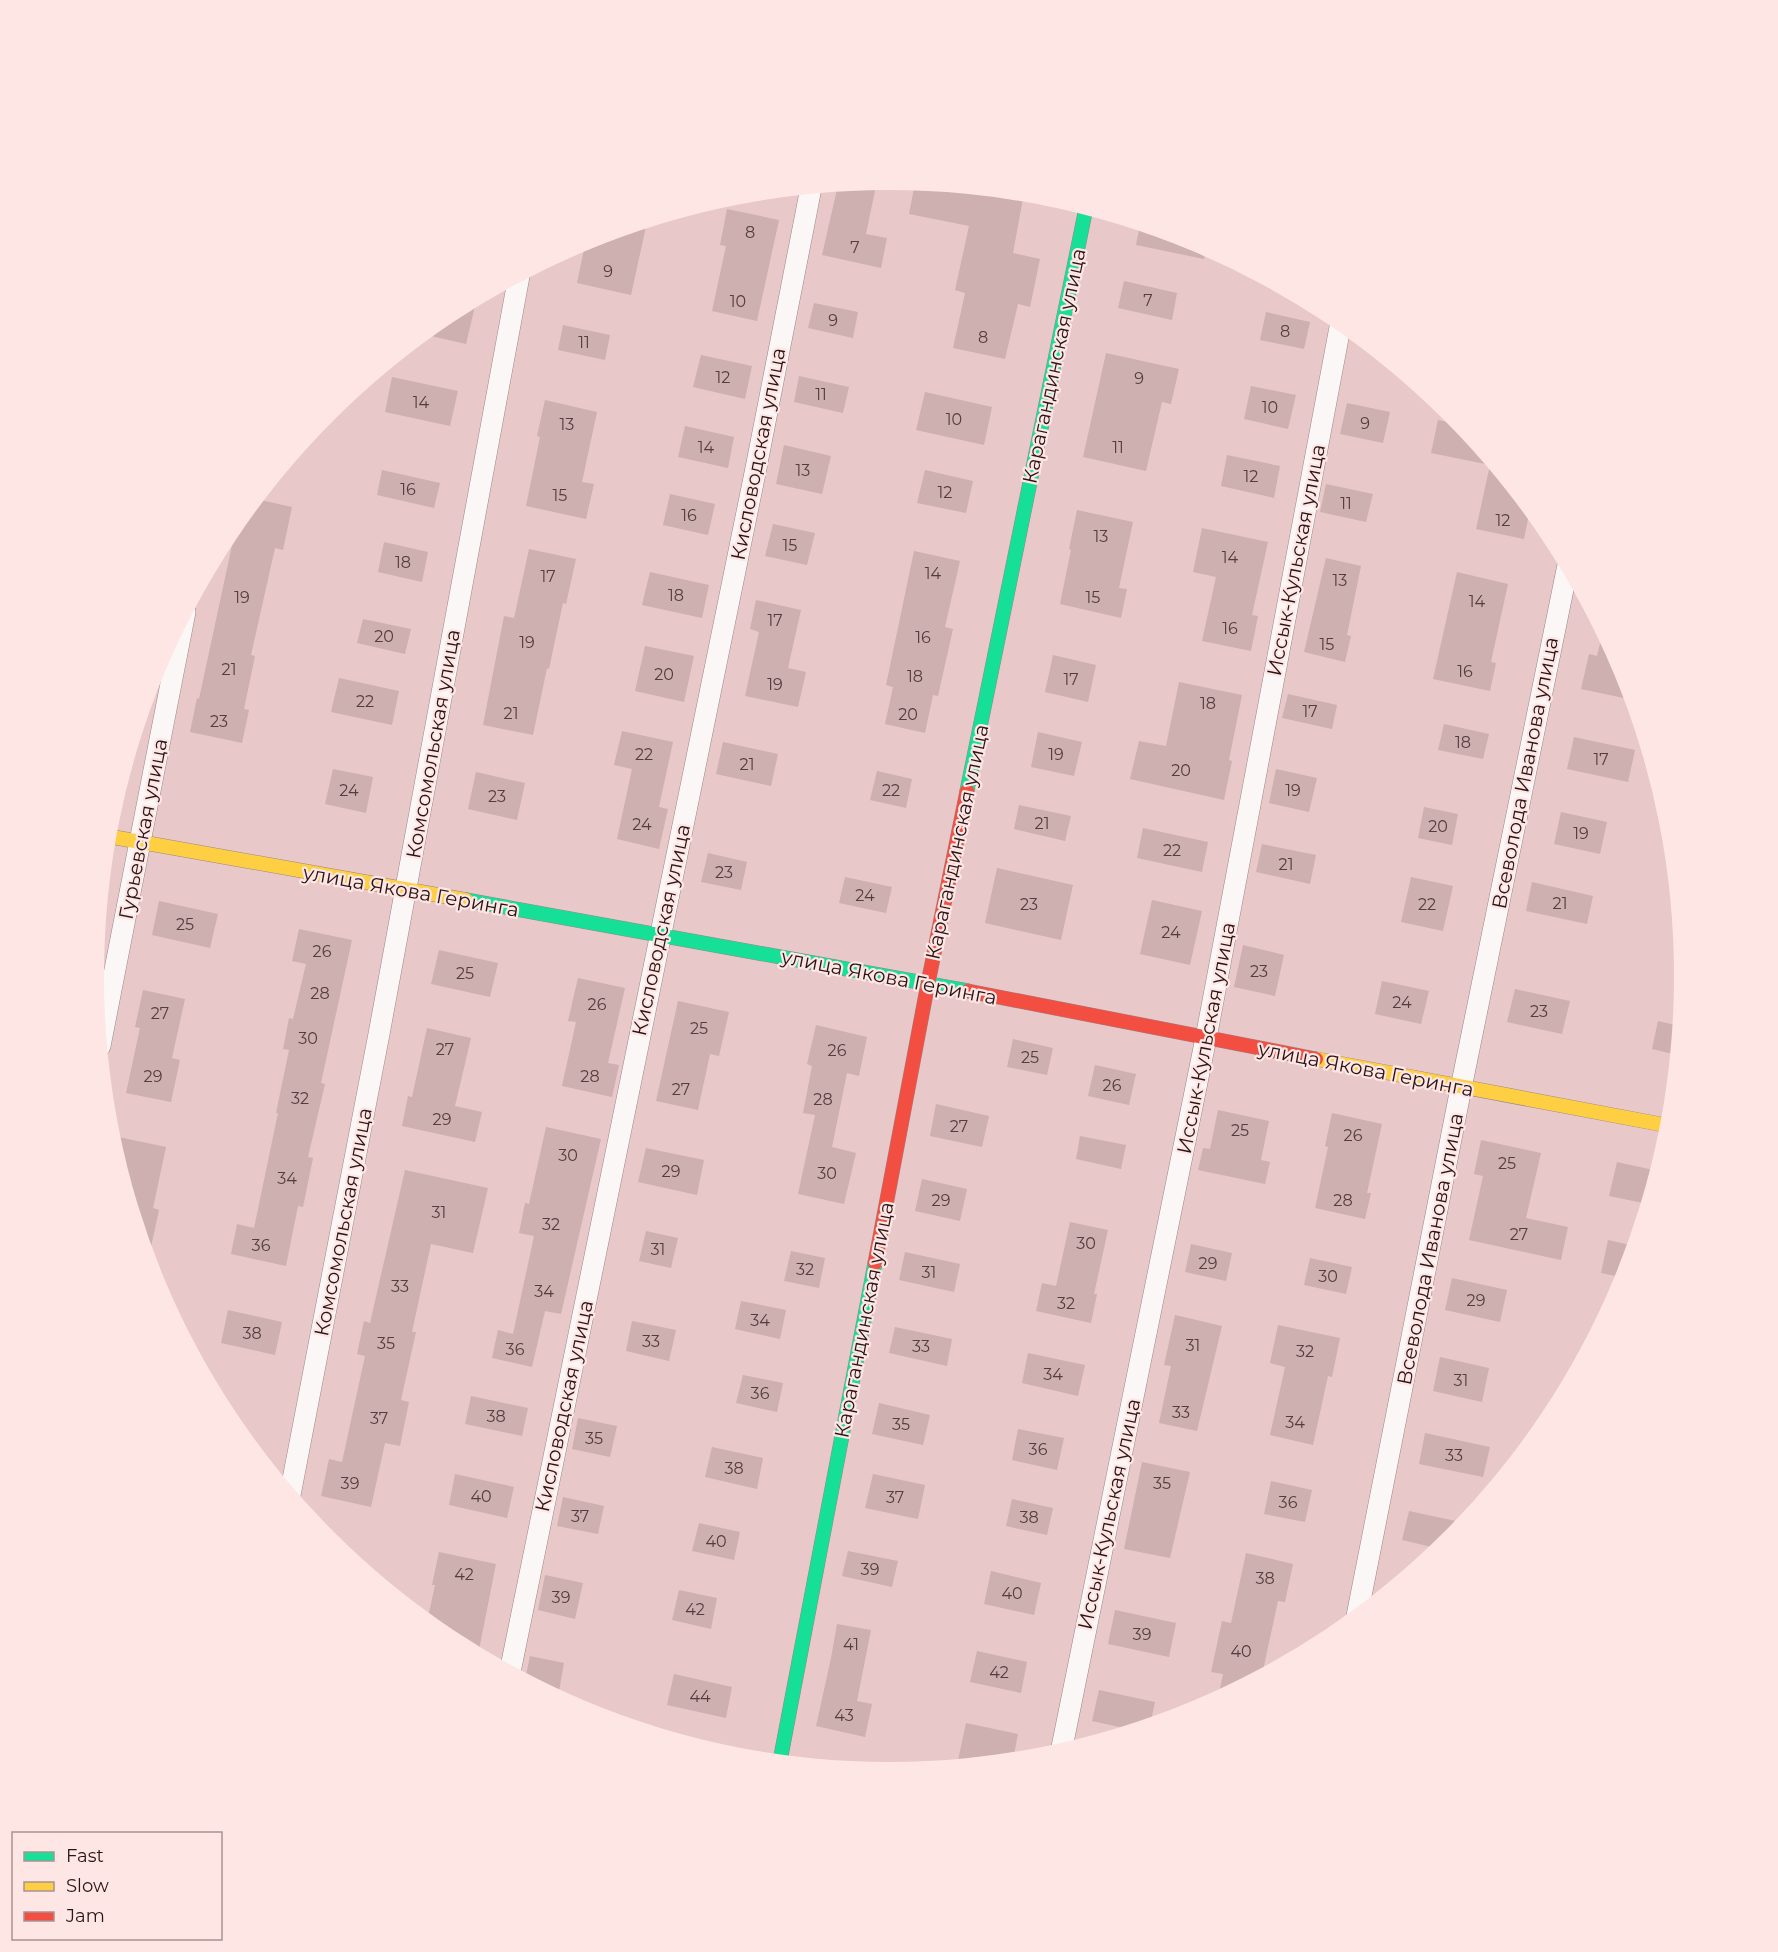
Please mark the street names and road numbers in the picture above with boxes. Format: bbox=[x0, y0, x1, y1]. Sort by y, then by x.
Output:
street label: Карагандинская улица bbox=[1017, 246, 1091, 486]
street label: Кисловодская улица bbox=[726, 346, 790, 562]
street label: Иссык-Кульская улица bbox=[1262, 442, 1330, 678]
street label: Комсомольская улица bbox=[401, 628, 465, 860]
street label: Всеволода Иванова улица bbox=[1487, 635, 1563, 911]
street label: Карагандинская улица bbox=[920, 722, 994, 962]
street label: Гурьевская улица bbox=[114, 736, 172, 922]
street label: Кисловодская улица bbox=[627, 822, 695, 1038]
street label: улица Якова Геринга bbox=[300, 860, 521, 922]
street label: Иссык-Кульская улица bbox=[1172, 920, 1240, 1156]
street label: улица Якова Геринга bbox=[778, 944, 999, 1010]
street label: улица Якова Геринга bbox=[1255, 1036, 1476, 1102]
street label: Комсомольская улица bbox=[309, 1106, 377, 1338]
street label: Всеволода Иванова улица bbox=[1392, 1111, 1468, 1387]
street label: Карагандинская улица bbox=[829, 1200, 899, 1440]
street label: Кисловодская улица bbox=[530, 1298, 598, 1514]
street label: Иссык-Кульская улица bbox=[1073, 1396, 1145, 1632]

